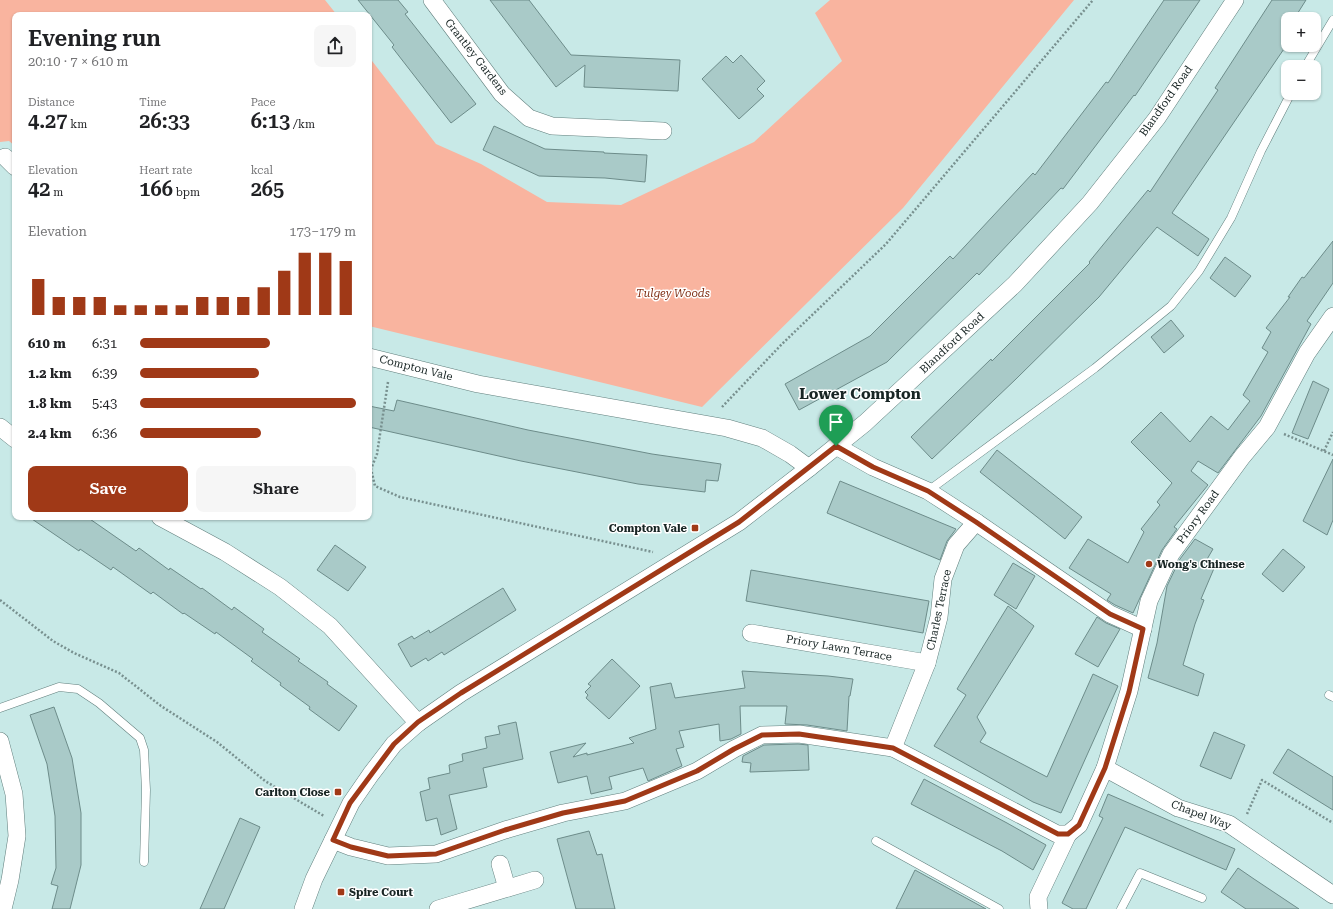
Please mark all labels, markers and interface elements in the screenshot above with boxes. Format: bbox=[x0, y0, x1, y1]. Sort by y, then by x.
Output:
map controls bbox=[1281, 12, 1321, 100]
button: + bbox=[1281, 12, 1321, 52]
street label: Grantley Gardens bbox=[442, 16, 510, 98]
button: share bbox=[314, 25, 356, 67]
text: Evening run bbox=[28, 26, 161, 51]
text: 20:10 · 7 × 610 m bbox=[28, 54, 128, 69]
button: − bbox=[1281, 60, 1321, 100]
street label: Blandford Road bbox=[1137, 63, 1195, 139]
text: Distance bbox=[28, 96, 75, 109]
text: Time bbox=[139, 96, 166, 109]
text: Pace bbox=[251, 96, 275, 109]
text: 4.27 bbox=[28, 109, 68, 133]
text: 26:33 bbox=[139, 109, 190, 133]
text: 6:13 bbox=[251, 109, 290, 133]
text: km bbox=[68, 118, 87, 131]
text: /km bbox=[290, 118, 315, 131]
text: Elevation bbox=[28, 164, 78, 177]
text: Heart rate bbox=[139, 164, 192, 177]
text: kcal bbox=[251, 164, 273, 177]
text: 42 bbox=[28, 177, 50, 201]
text: 166 bbox=[139, 177, 173, 201]
text: 265 bbox=[251, 177, 284, 201]
text: m bbox=[50, 186, 63, 199]
text: bpm bbox=[173, 186, 200, 199]
text: Elevation bbox=[28, 224, 87, 239]
text: 173–179 m bbox=[289, 224, 356, 239]
park label: Tulgey Woods bbox=[636, 287, 710, 300]
street label: Blandford Road bbox=[917, 310, 987, 376]
text: 610 m bbox=[28, 336, 66, 351]
text: 6:31 bbox=[92, 336, 117, 351]
street label: Compton Vale bbox=[378, 353, 454, 383]
text: 1.2 km bbox=[28, 366, 71, 381]
text: 6:39 bbox=[92, 366, 117, 381]
district label: Lower Compton bbox=[799, 385, 921, 403]
text: 1.8 km bbox=[28, 396, 71, 411]
text: 5:43 bbox=[92, 396, 117, 411]
pin bbox=[819, 405, 853, 446]
icon: arrive bbox=[825, 411, 847, 433]
text: 2.4 km bbox=[28, 426, 71, 441]
text: 6:36 bbox=[92, 426, 117, 441]
button: Save bbox=[28, 466, 188, 512]
button: Share bbox=[196, 466, 356, 512]
street label: Priory Road bbox=[1174, 488, 1222, 546]
place label: Compton Vale bbox=[609, 522, 688, 535]
marker: Compton Vale bbox=[690, 523, 700, 533]
place label: Wong's Chinese bbox=[1157, 558, 1245, 571]
marker: Wong's Chinese bbox=[1144, 559, 1154, 569]
street label: Charles Terrace bbox=[924, 568, 954, 652]
street label: Priory Lawn Terrace bbox=[785, 632, 893, 664]
place label: Carlton Close bbox=[255, 786, 331, 799]
marker: Carlton Close bbox=[333, 787, 343, 797]
street label: Chapel Way bbox=[1169, 798, 1233, 833]
place label: Spire Court bbox=[349, 886, 414, 899]
marker: Spire Court bbox=[336, 887, 346, 897]

